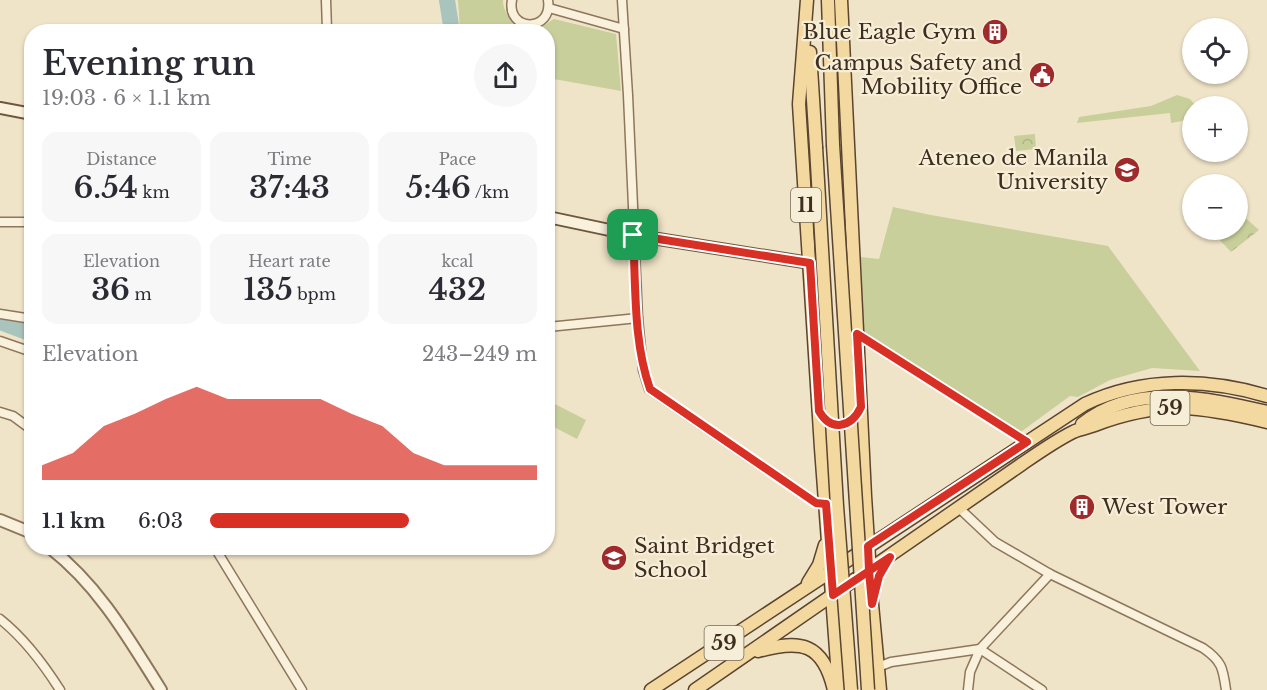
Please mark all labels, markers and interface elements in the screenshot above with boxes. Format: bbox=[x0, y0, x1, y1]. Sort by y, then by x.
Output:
building icon: Blue Eagle Gym bbox=[980, 17, 1010, 47]
map controls bbox=[1182, 18, 1248, 240]
button: locate bbox=[1182, 18, 1248, 84]
place label: Blue Eagle Gym bbox=[803, 19, 976, 45]
text: Evening run bbox=[42, 43, 256, 84]
button: share bbox=[474, 44, 537, 107]
place label: Campus Safety and Mobility Office bbox=[814, 50, 1022, 100]
public building icon: Campus Safety and Mobility Office bbox=[1027, 60, 1057, 90]
text: 19:03 · 6 × 1.1 km bbox=[42, 86, 211, 110]
button: + bbox=[1182, 96, 1248, 162]
place label: Ateneo de Manila University bbox=[918, 145, 1109, 195]
text: Distance bbox=[86, 149, 157, 169]
text: Time bbox=[267, 149, 312, 169]
text: Pace bbox=[439, 149, 476, 169]
school or university icon: Ateneo de Manila University bbox=[1112, 155, 1142, 185]
text: 6.54 bbox=[73, 169, 138, 206]
text: 37:43 bbox=[249, 169, 330, 206]
text: 5:46 bbox=[406, 169, 471, 206]
button: − bbox=[1182, 174, 1248, 240]
text: km bbox=[138, 182, 170, 202]
text: /km bbox=[471, 182, 509, 202]
road number: 11 bbox=[791, 188, 821, 222]
pin bbox=[607, 209, 658, 260]
icon: arrive bbox=[616, 218, 649, 251]
text: Elevation bbox=[83, 251, 160, 271]
text: Heart rate bbox=[248, 251, 331, 271]
text: kcal bbox=[442, 251, 473, 271]
text: 36 bbox=[91, 271, 130, 308]
text: 135 bbox=[243, 271, 293, 308]
text: 432 bbox=[429, 271, 486, 308]
text: m bbox=[130, 284, 152, 304]
text: bpm bbox=[293, 284, 336, 304]
text: Elevation bbox=[42, 342, 139, 366]
text: 243–249 m bbox=[422, 342, 537, 366]
road number: 59 bbox=[1150, 391, 1190, 425]
building icon: West Tower bbox=[1067, 492, 1097, 522]
place label: West Tower bbox=[1101, 494, 1227, 520]
text: 1.1 km bbox=[42, 509, 105, 533]
text: 6:03 bbox=[138, 509, 183, 533]
place label: Saint Bridget School bbox=[634, 533, 775, 583]
school or university icon: Saint Bridget School bbox=[599, 543, 629, 573]
road number: 59 bbox=[704, 626, 744, 660]

